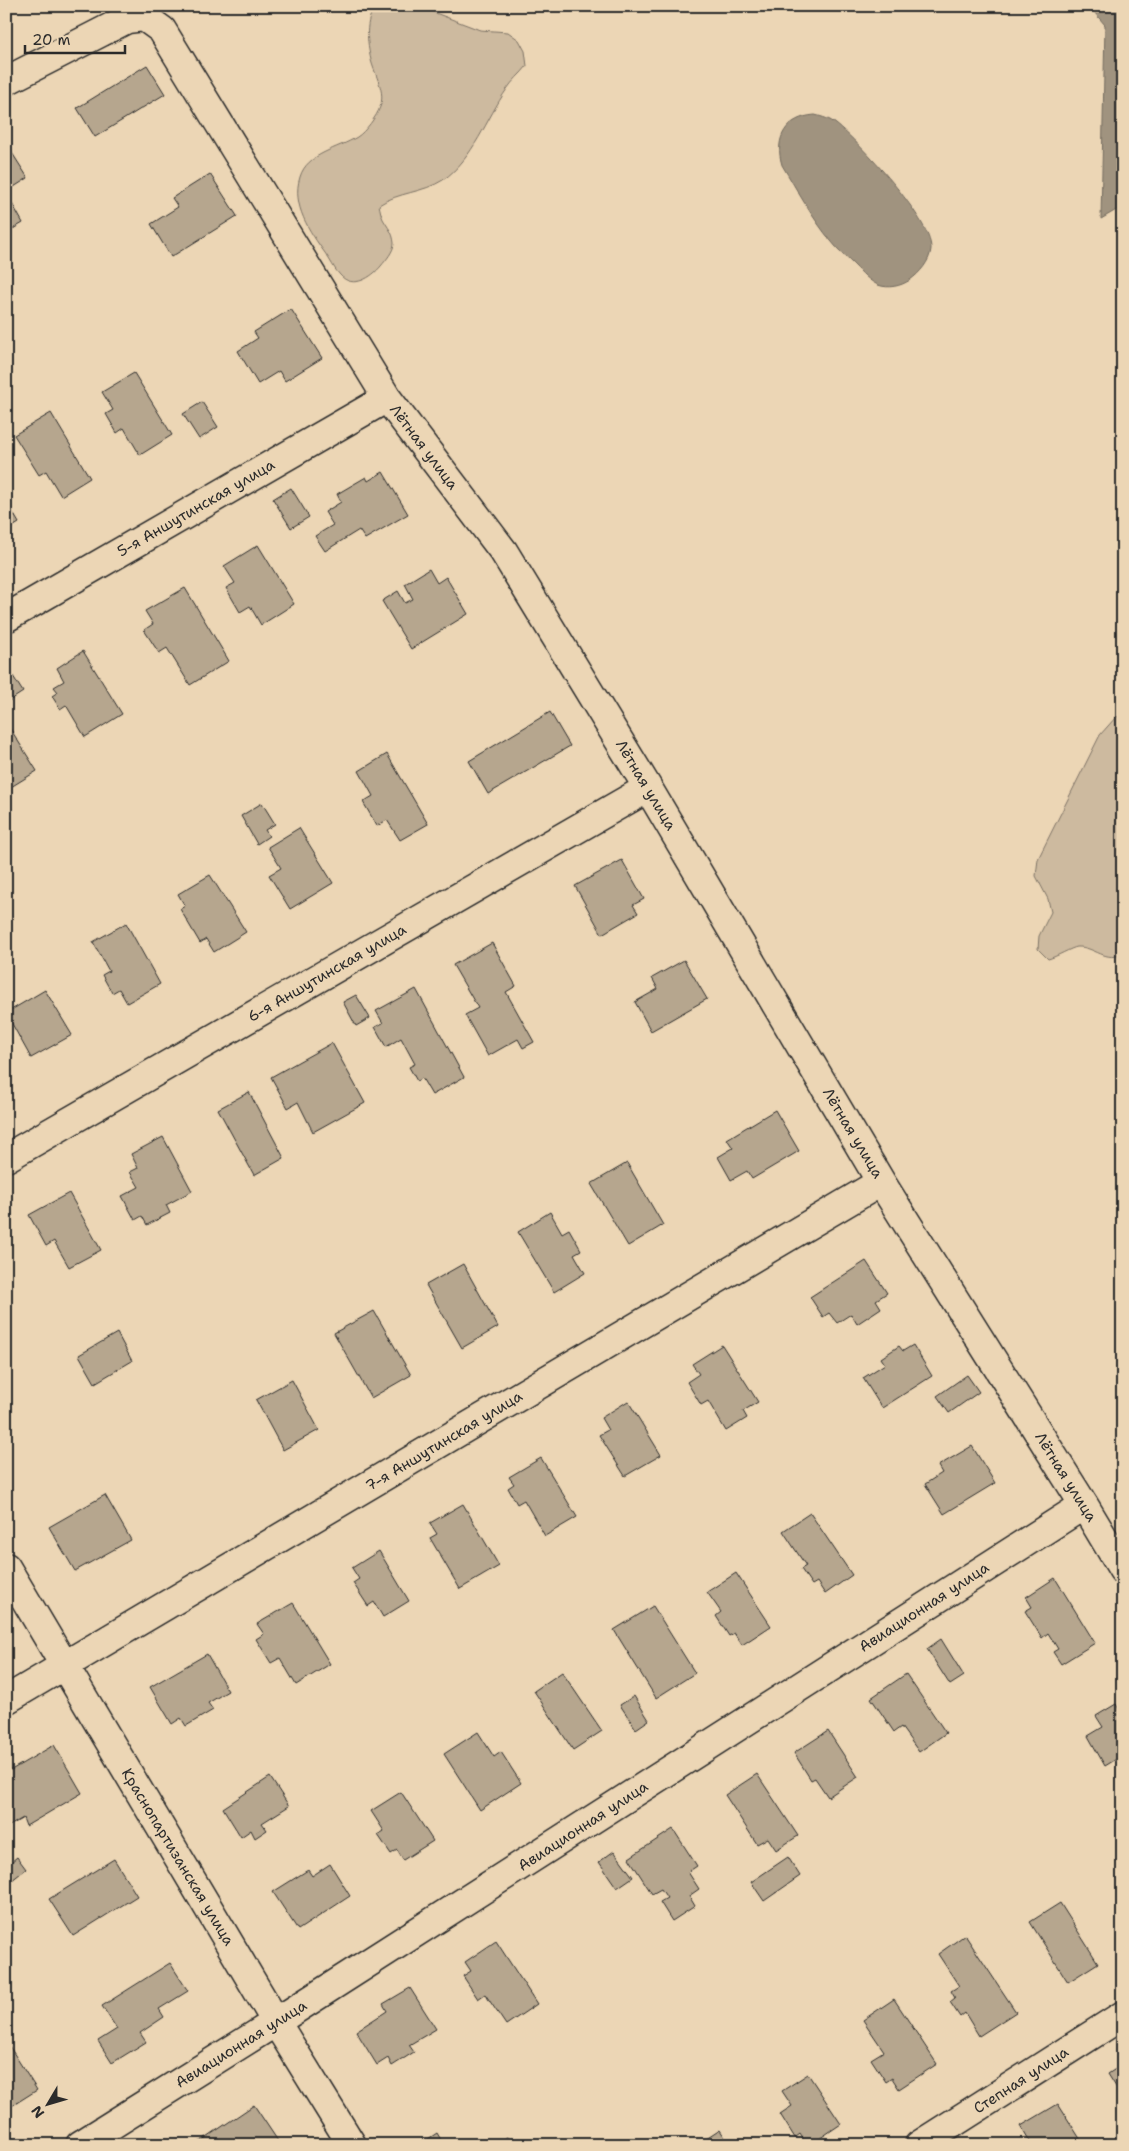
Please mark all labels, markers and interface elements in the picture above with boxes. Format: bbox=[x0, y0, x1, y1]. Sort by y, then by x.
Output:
scale bar bbox=[25, 22, 125, 54]
text: 20 m bbox=[32, 30, 71, 50]
street label: Лётная улица bbox=[385, 400, 463, 494]
street label: 5-я Аншутинская улица bbox=[114, 454, 279, 561]
street label: Лётная улица bbox=[611, 736, 681, 835]
street label: 6-я Аншутинская улица bbox=[244, 919, 411, 1027]
street label: Лётная улица bbox=[818, 1084, 888, 1183]
street label: 7-я Аншутинская улица bbox=[362, 1386, 527, 1496]
street label: Лётная улица bbox=[1030, 1428, 1102, 1526]
street label: Авиационная улица bbox=[855, 1557, 993, 1657]
street label: Краснопартизанская улица bbox=[117, 1765, 239, 1950]
street label: Авиационная улица bbox=[514, 1776, 652, 1876]
street label: Авиационная улица bbox=[172, 1995, 311, 2093]
street label: Степная улица bbox=[970, 2041, 1073, 2118]
north arrow bbox=[22, 2078, 72, 2128]
text: N bbox=[27, 2102, 48, 2122]

